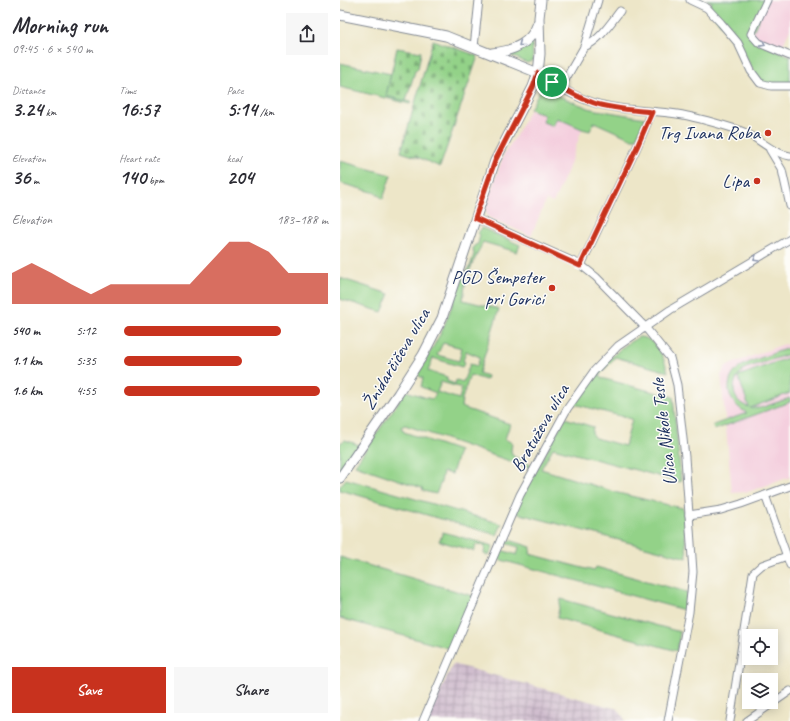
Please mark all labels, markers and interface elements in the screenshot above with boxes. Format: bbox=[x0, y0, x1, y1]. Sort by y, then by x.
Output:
text: Morning run bbox=[12, 12, 108, 40]
button: share bbox=[286, 13, 328, 55]
one-way arrow bbox=[519, 39, 526, 46]
one-way arrow bbox=[759, 39, 766, 47]
text: 09:45 · 6 × 540 m bbox=[12, 41, 93, 57]
pin bbox=[535, 65, 569, 99]
icon: arrive bbox=[541, 71, 563, 93]
text: Distance bbox=[12, 83, 45, 97]
text: Time bbox=[119, 83, 136, 97]
text: Pace bbox=[227, 83, 244, 97]
text: 3.24 bbox=[12, 97, 43, 122]
text: 16:57 bbox=[119, 97, 159, 122]
text: 5:14 bbox=[227, 97, 257, 122]
text: km bbox=[43, 105, 56, 119]
text: /km bbox=[257, 105, 274, 119]
place label: Trg Ivana Roba bbox=[658, 121, 762, 145]
marker: Trg Ivana Roba bbox=[763, 128, 773, 138]
text: Elevation bbox=[12, 151, 46, 165]
text: Heart rate bbox=[119, 151, 159, 165]
text: kcal bbox=[227, 151, 241, 165]
text: 36 bbox=[12, 165, 30, 190]
text: 140 bbox=[119, 165, 146, 190]
text: 204 bbox=[227, 165, 254, 190]
place label: Lipa bbox=[722, 169, 750, 193]
text: m bbox=[30, 173, 39, 187]
text: bpm bbox=[146, 173, 164, 187]
marker: Lipa bbox=[752, 176, 762, 186]
text: Elevation bbox=[12, 212, 52, 228]
text: 183–188 m bbox=[277, 212, 328, 228]
one-way arrow bbox=[753, 254, 760, 261]
place label: PGD Šempeter pri Gorici bbox=[451, 265, 546, 311]
marker: PGD Šempeter pri Gorici bbox=[547, 283, 557, 293]
street label: Žnidarčičeva ulica bbox=[356, 303, 436, 414]
text: 540 m bbox=[12, 323, 40, 339]
text: 5:12 bbox=[76, 323, 96, 339]
text: 1.1 km bbox=[12, 353, 42, 369]
text: 5:35 bbox=[76, 353, 96, 369]
street label: Ulica Nikole Tesle bbox=[645, 375, 682, 487]
street label: Bratuževa ulica bbox=[505, 379, 575, 476]
text: 1.6 km bbox=[12, 383, 43, 399]
text: 4:55 bbox=[76, 383, 96, 399]
map controls bbox=[742, 629, 778, 709]
button: locate bbox=[742, 629, 778, 665]
button: Save bbox=[12, 667, 166, 713]
button: Share bbox=[174, 667, 328, 713]
button: layers bbox=[742, 673, 778, 709]

